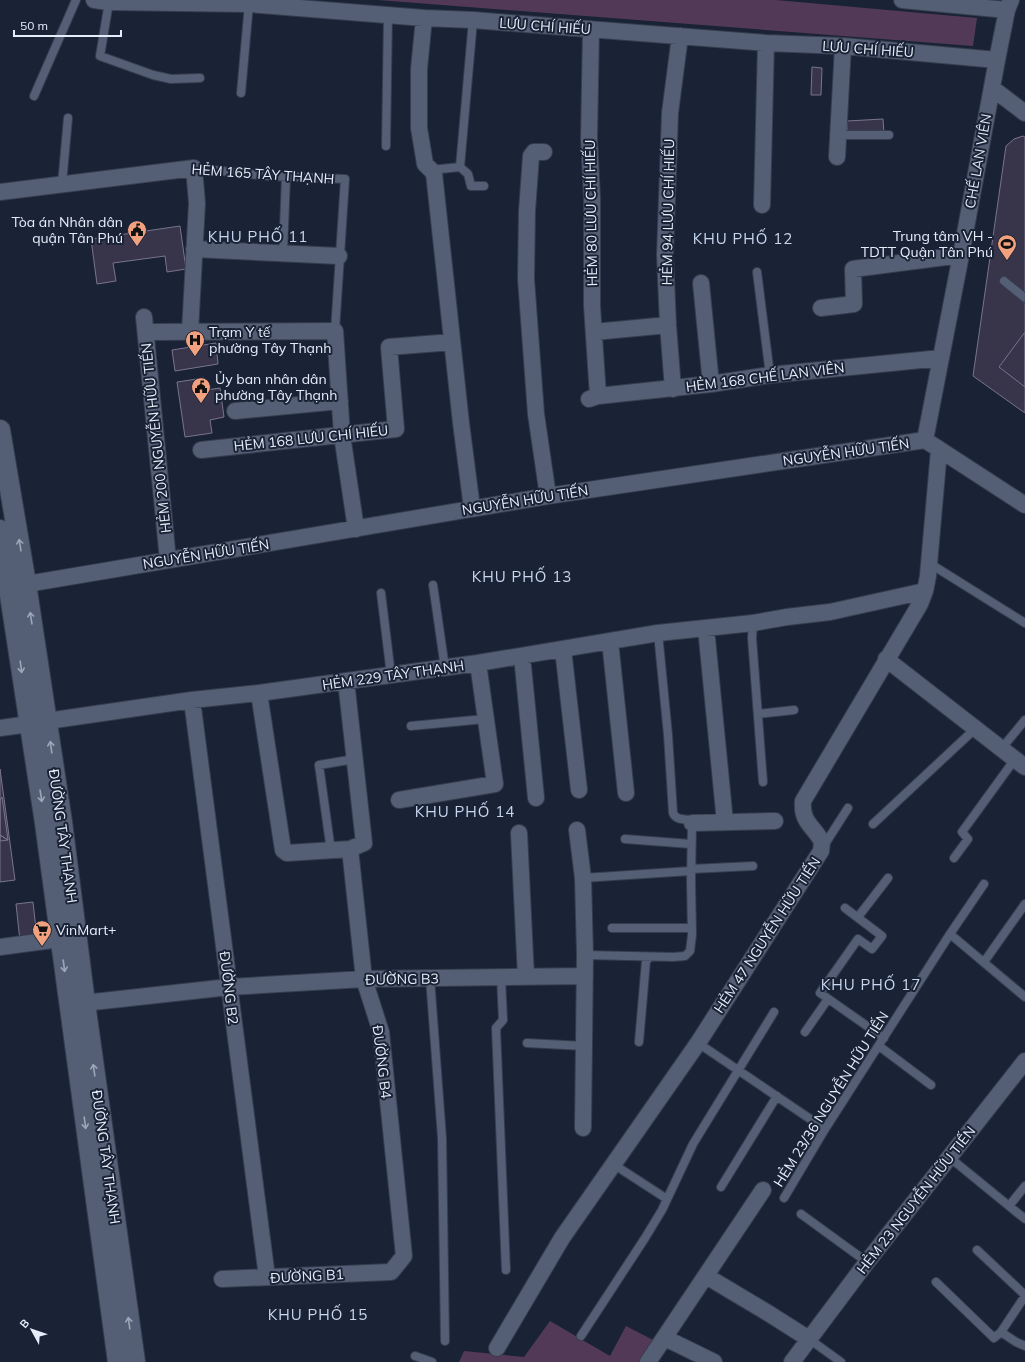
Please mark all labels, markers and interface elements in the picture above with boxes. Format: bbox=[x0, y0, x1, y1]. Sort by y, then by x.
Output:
scale bar bbox=[14, 12, 121, 38]
street label: LƯU CHÍ HIẾU bbox=[499, 14, 591, 38]
text: 50 m bbox=[20, 18, 48, 33]
street label: LƯU CHÍ HIẾU bbox=[822, 37, 914, 61]
street label: CHẾ LAN VIÊN bbox=[961, 112, 995, 210]
street label: HẺM 94 LƯU CHÍ HIẾU bbox=[658, 138, 678, 286]
street label: HẺM 80 LƯU CHÍ HIẾU bbox=[581, 139, 601, 287]
street label: HẺM 165 TÂY THẠNH bbox=[191, 160, 335, 188]
place label: Tòa án Nhân dân quận Tân Phú bbox=[11, 213, 123, 247]
public building icon: Tòa án Nhân dân quận Tân Phú bbox=[126, 219, 148, 247]
district label: KHU PHỐ 11 bbox=[208, 226, 308, 246]
place label: Trung tâm VH - TDTT Quận Tân Phú bbox=[861, 227, 993, 261]
district label: KHU PHỐ 12 bbox=[693, 228, 793, 248]
sports icon: Trung tâm VH - TDTT Quận Tân Phú bbox=[996, 233, 1018, 261]
place label: Trạm Y tế phường Tây Thạnh bbox=[209, 323, 331, 357]
hospital icon: Trạm Y tế phường Tây Thạnh bbox=[184, 329, 206, 357]
street label: HẺM 200 NGUYỄN HỮU TIẾN bbox=[137, 342, 175, 534]
street label: HẺM 168 CHẾ LAN VIÊN bbox=[685, 358, 845, 396]
place label: Ủy ban nhân dân phường Tây Thạnh bbox=[215, 370, 337, 404]
public building icon: Ủy ban nhân dân phường Tây Thạnh bbox=[190, 376, 212, 404]
street label: HẺM 168 LƯU CHÍ HIẾU bbox=[233, 421, 389, 455]
street label: NGUYỄN HỮU TIẾN bbox=[782, 434, 910, 470]
street label: NGUYỄN HỮU TIẾN bbox=[461, 481, 589, 519]
street label: NGUYỄN HỮU TIẾN bbox=[142, 535, 270, 573]
one-way arrow bbox=[16, 539, 24, 552]
district label: KHU PHỐ 13 bbox=[472, 566, 572, 586]
one-way arrow bbox=[27, 612, 35, 625]
street label: HẺM 229 TÂY THẠNH bbox=[321, 656, 465, 694]
one-way arrow bbox=[17, 660, 25, 673]
one-way arrow bbox=[47, 741, 55, 754]
street label: ĐƯỜNG TÂY THẠNH bbox=[45, 768, 81, 904]
one-way arrow bbox=[37, 789, 45, 802]
district label: KHU PHỐ 14 bbox=[415, 801, 515, 821]
street label: HẺM 47 NGUYỄN HỮU TIẾN bbox=[710, 854, 824, 1016]
supermarket icon: VinMart+ bbox=[31, 919, 53, 947]
place label: VinMart+ bbox=[56, 921, 116, 939]
street label: ĐƯỜNG B2 bbox=[216, 950, 242, 1026]
one-way arrow bbox=[60, 959, 68, 972]
street label: ĐƯỜNG B3 bbox=[365, 969, 439, 989]
district label: KHU PHỐ 17 bbox=[821, 974, 921, 994]
street label: HẺM 23/36 NGUYỄN HỮU TIẾN bbox=[769, 1008, 893, 1190]
street label: ĐƯỜNG B4 bbox=[369, 1024, 395, 1100]
one-way arrow bbox=[90, 1064, 98, 1077]
street label: ĐƯỜNG TÂY THẠNH bbox=[88, 1089, 124, 1225]
one-way arrow bbox=[81, 1116, 89, 1129]
street label: HẺM 23 NGUYỄN HỮU TIẾN bbox=[853, 1123, 979, 1277]
street label: ĐƯỜNG B1 bbox=[270, 1265, 344, 1287]
district label: KHU PHỐ 15 bbox=[268, 1304, 368, 1324]
north arrow bbox=[12, 1310, 52, 1350]
text: B bbox=[17, 1316, 32, 1331]
one-way arrow bbox=[125, 1317, 133, 1330]

